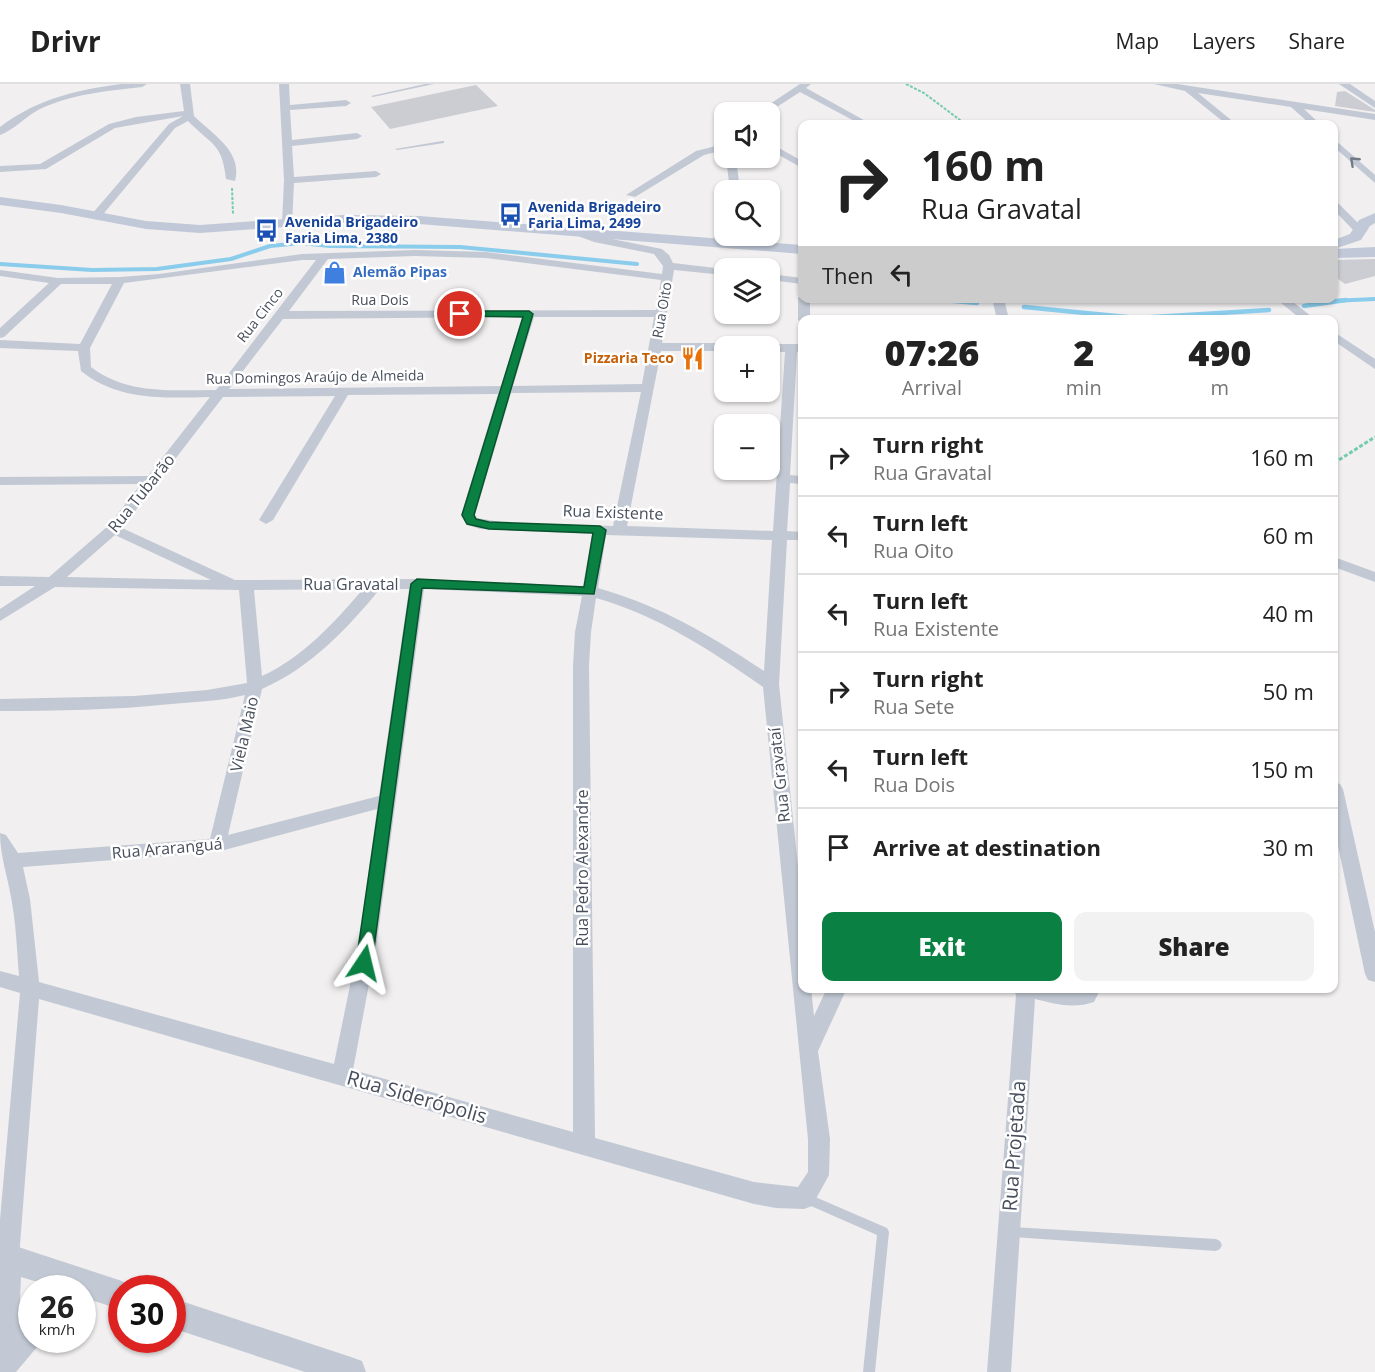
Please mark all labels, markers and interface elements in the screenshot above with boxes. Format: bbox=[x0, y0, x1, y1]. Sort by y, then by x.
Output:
text: Drivr bbox=[30, 22, 101, 60]
text: Map bbox=[1116, 27, 1159, 55]
text: Layers bbox=[1192, 27, 1256, 55]
text: Share bbox=[1289, 27, 1345, 55]
map controls bbox=[714, 102, 780, 480]
button: sound bbox=[714, 102, 780, 168]
text: 160 m bbox=[921, 136, 1045, 193]
icon: right bbox=[822, 144, 900, 222]
one-way arrow bbox=[1351, 157, 1361, 168]
button: search bbox=[714, 180, 780, 246]
text: Rua Gravatal bbox=[921, 190, 1082, 227]
place label: Avenida Brigadeiro Faria Lima, 2499 bbox=[528, 197, 661, 232]
bus stop icon: Avenida Brigadeiro Faria Lima, 2499 bbox=[497, 202, 523, 228]
place label: Avenida Brigadeiro Faria Lima, 2380 bbox=[285, 212, 418, 247]
bus stop icon: Avenida Brigadeiro Faria Lima, 2380 bbox=[254, 217, 280, 243]
button: layers bbox=[714, 258, 780, 324]
icon: left bbox=[885, 258, 918, 291]
shop icon: Alemão Pipas bbox=[322, 259, 348, 285]
text: Then bbox=[822, 260, 873, 290]
place label: Alemão Pipas bbox=[353, 262, 447, 281]
street label: Rua Oito bbox=[647, 280, 676, 339]
street label: Rua Cinco bbox=[232, 283, 287, 346]
pin bbox=[434, 288, 485, 339]
street label: Rua Dois bbox=[351, 290, 409, 309]
icon: arrive bbox=[443, 297, 476, 330]
text: 07:26 bbox=[885, 328, 979, 377]
text: 2 bbox=[1073, 328, 1094, 377]
text: 490 bbox=[1188, 328, 1251, 377]
button: + bbox=[714, 336, 780, 402]
restaurant icon: Pizzaria Teco bbox=[679, 345, 705, 371]
place label: Pizzaria Teco bbox=[584, 348, 674, 367]
street label: Rua Domingos Araújo de Almeida bbox=[206, 365, 424, 388]
text: Arrival bbox=[902, 374, 962, 401]
text: min bbox=[1066, 374, 1102, 401]
text: m bbox=[1211, 374, 1229, 401]
button: − bbox=[714, 414, 780, 480]
text: Turn right bbox=[873, 429, 984, 459]
icon: right bbox=[822, 441, 855, 474]
text: 160 m bbox=[1250, 442, 1314, 472]
street label: Rua Tubarão bbox=[103, 449, 179, 537]
text: Rua Gravatal bbox=[873, 459, 992, 486]
street label: Rua Existente bbox=[562, 499, 664, 525]
text: Turn left bbox=[873, 507, 968, 537]
icon: left bbox=[822, 519, 855, 552]
text: 60 m bbox=[1263, 520, 1314, 550]
text: Rua Oito bbox=[873, 537, 954, 564]
street label: Rua Gravatal bbox=[303, 573, 399, 595]
text: Turn left bbox=[873, 585, 968, 615]
icon: left bbox=[822, 597, 855, 630]
text: 40 m bbox=[1263, 598, 1314, 628]
text: Rua Existente bbox=[873, 615, 999, 642]
text: Turn right bbox=[873, 663, 984, 693]
icon: right bbox=[822, 675, 855, 708]
text: 50 m bbox=[1263, 676, 1314, 706]
text: Rua Sete bbox=[873, 693, 954, 720]
street label: Viela Maio bbox=[225, 694, 263, 774]
street label: Rua Gravataí bbox=[763, 725, 795, 824]
text: Turn left bbox=[873, 741, 968, 771]
icon: left bbox=[822, 753, 855, 786]
text: 150 m bbox=[1250, 754, 1314, 784]
text: Rua Dois bbox=[873, 771, 955, 798]
street label: Rua Pedro Alexandre bbox=[571, 789, 593, 946]
icon: arrive bbox=[822, 831, 855, 864]
street label: Rua Araranguá bbox=[111, 832, 223, 864]
text: Arrive at destination bbox=[873, 832, 1101, 862]
text: 30 m bbox=[1263, 832, 1314, 862]
button: Exit bbox=[822, 912, 1062, 981]
button: Share bbox=[1074, 912, 1314, 981]
position arrow bbox=[332, 931, 396, 995]
street label: Rua Siderópolis bbox=[344, 1064, 490, 1129]
street label: Rua Projetada bbox=[995, 1080, 1032, 1212]
speed limit sign: 30 bbox=[108, 1275, 186, 1353]
text: 26 bbox=[40, 1286, 74, 1327]
text: km/h bbox=[39, 1319, 75, 1339]

